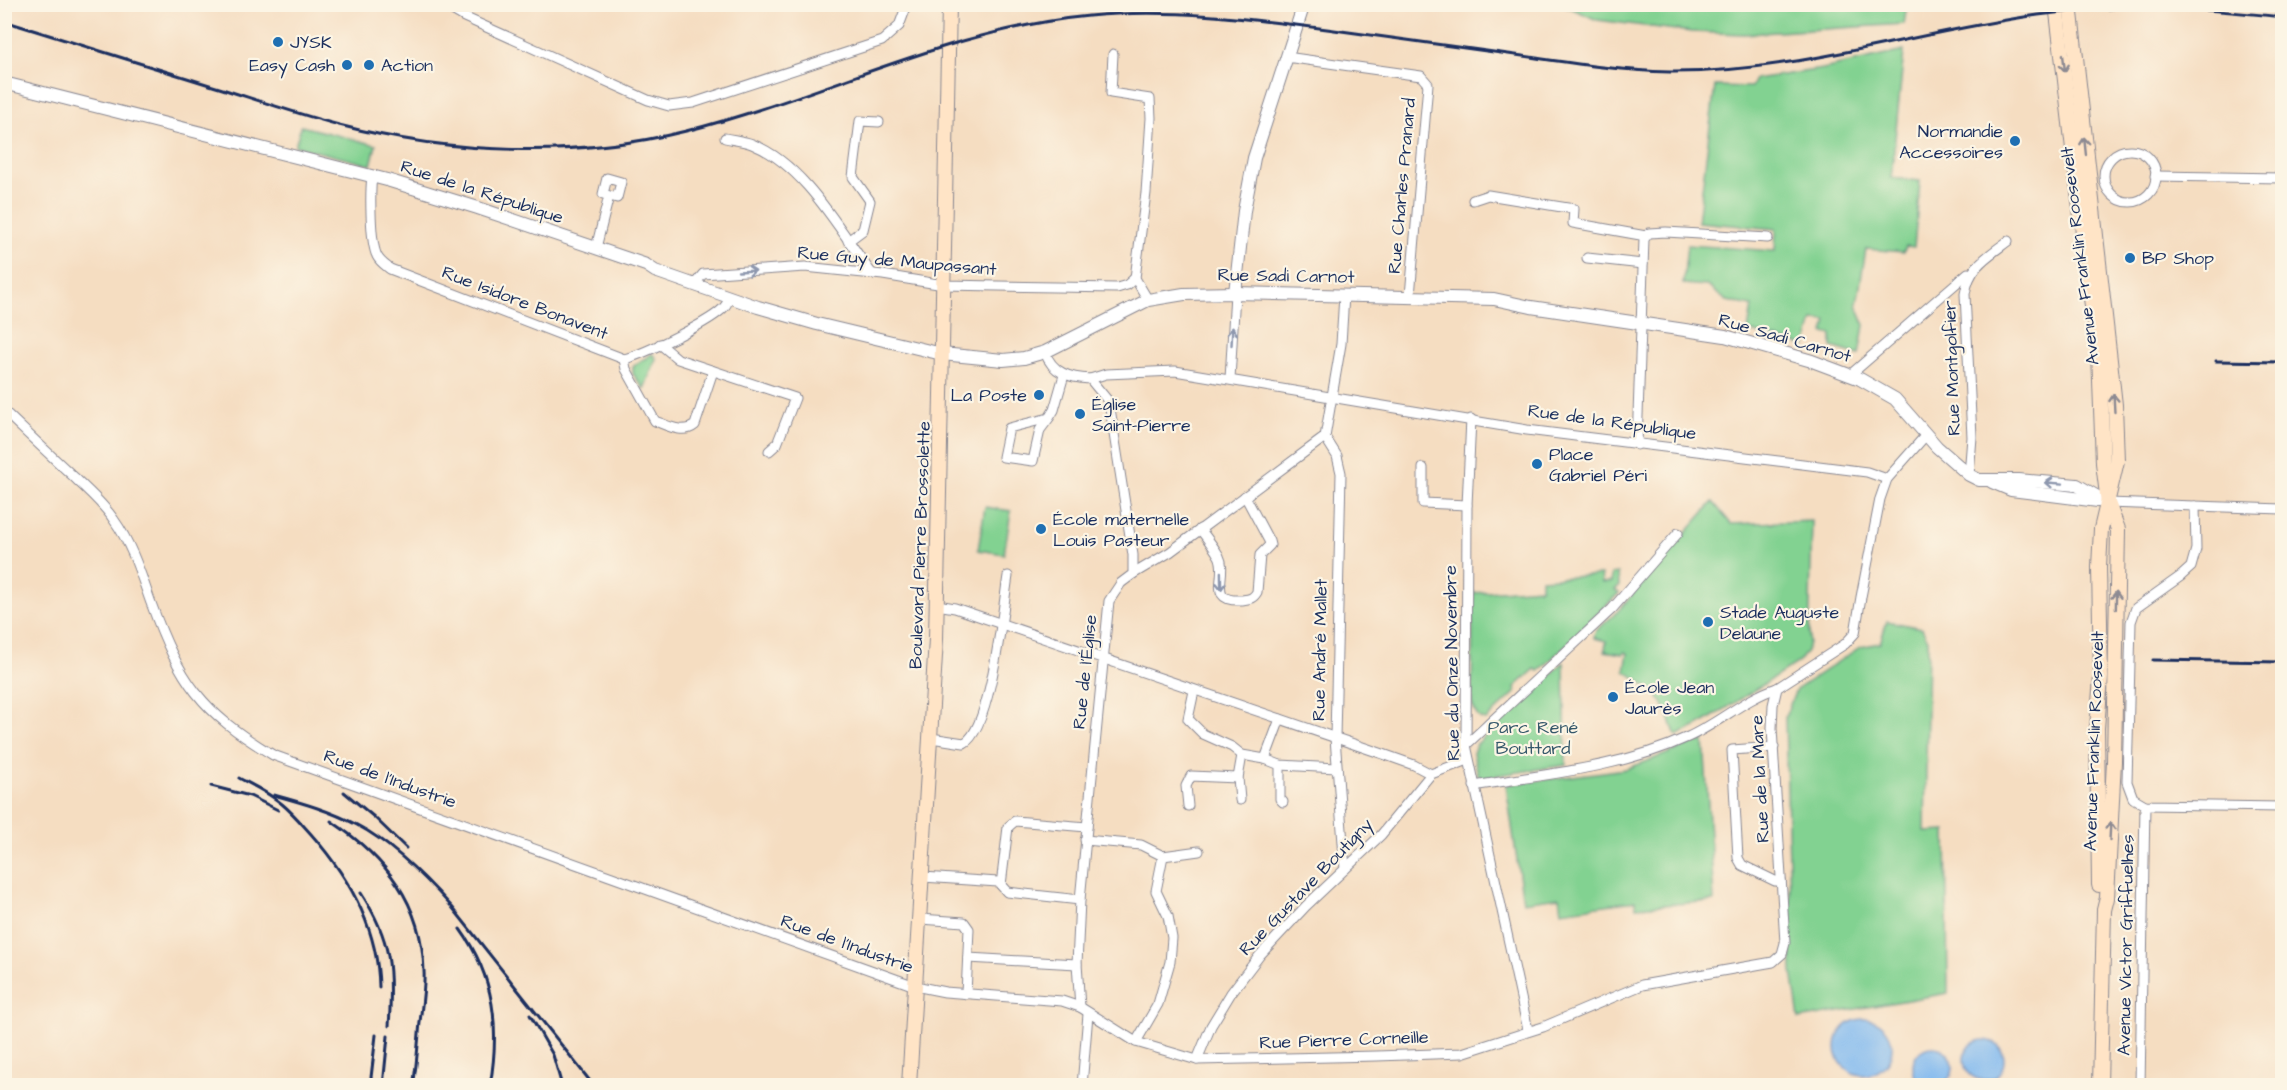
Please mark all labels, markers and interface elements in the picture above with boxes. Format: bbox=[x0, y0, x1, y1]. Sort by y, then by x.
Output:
place label: JYSK bbox=[290, 30, 332, 55]
marker: JYSK bbox=[271, 35, 285, 49]
one-way arrow bbox=[2058, 52, 2069, 72]
place label: Easy Cash bbox=[249, 53, 335, 79]
place label: Action bbox=[381, 53, 433, 78]
marker: Easy Cash bbox=[340, 58, 354, 72]
marker: Action bbox=[362, 58, 376, 72]
street label: Rue Charles Pranard bbox=[1382, 97, 1422, 275]
place label: Normandie Accessoires bbox=[1899, 119, 2003, 165]
marker: Normandie Accessoires bbox=[2008, 134, 2022, 148]
one-way arrow bbox=[2079, 137, 2090, 157]
street label: Avenue Franklin Roosevelt bbox=[2054, 145, 2106, 367]
street label: Rue de la République bbox=[397, 154, 567, 230]
street label: Rue Guy de Maupassant bbox=[796, 240, 998, 283]
place label: BP Shop bbox=[2142, 246, 2214, 271]
marker: BP Shop bbox=[2123, 251, 2137, 265]
street label: Rue Isidore Bonavent bbox=[438, 260, 612, 346]
street label: Rue Sadi Carnot bbox=[1217, 262, 1355, 290]
one-way arrow bbox=[736, 265, 756, 276]
street label: Rue Montgolfier bbox=[1937, 300, 1968, 436]
street label: Rue Sadi Carnot bbox=[1716, 307, 1855, 369]
one-way arrow bbox=[1227, 326, 1238, 346]
place label: La Poste bbox=[951, 383, 1027, 408]
marker: La Poste bbox=[1032, 388, 1046, 402]
place label: Église Saint-Pierre bbox=[1092, 392, 1191, 438]
one-way arrow bbox=[2109, 393, 2120, 413]
street label: Rue de la République bbox=[1526, 398, 1698, 446]
marker: Église Saint-Pierre bbox=[1073, 407, 1087, 421]
street label: Boulevard Pierre Brossolette bbox=[903, 420, 937, 669]
place label: Place Gabriel Péri bbox=[1549, 442, 1647, 488]
marker: Place Gabriel Péri bbox=[1530, 457, 1544, 471]
one-way arrow bbox=[2045, 477, 2065, 488]
place label: École maternelle Louis Pasteur bbox=[1053, 507, 1189, 553]
marker: École maternelle Louis Pasteur bbox=[1034, 522, 1048, 536]
street label: Rue du Onze Novembre bbox=[1438, 565, 1466, 761]
one-way arrow bbox=[1215, 571, 1227, 591]
street label: Rue André Mallet bbox=[1306, 578, 1334, 721]
one-way arrow bbox=[2110, 591, 2121, 611]
place label: Stade Auguste Delaune bbox=[1720, 600, 1840, 646]
street label: Rue de l'Église bbox=[1067, 613, 1104, 731]
marker: Stade Auguste Delaune bbox=[1701, 615, 1715, 629]
street label: Avenue Franklin Roosevelt bbox=[2078, 630, 2110, 851]
place label: École Jean Jaurès bbox=[1625, 675, 1714, 721]
marker: École Jean Jaurès bbox=[1606, 690, 1620, 704]
street label: Rue de la Mare bbox=[1744, 714, 1776, 844]
park label: Parc René Bouttard bbox=[1488, 715, 1578, 761]
street label: Rue de l'Industrie bbox=[320, 743, 460, 815]
street label: Rue Gustave Boutigny bbox=[1234, 813, 1379, 962]
one-way arrow bbox=[2105, 821, 2116, 841]
street label: Avenue Victor Griffuelhes bbox=[2112, 834, 2140, 1056]
street label: Rue de l'Industrie bbox=[777, 908, 917, 980]
street label: Rue Pierre Corneille bbox=[1259, 1025, 1429, 1055]

